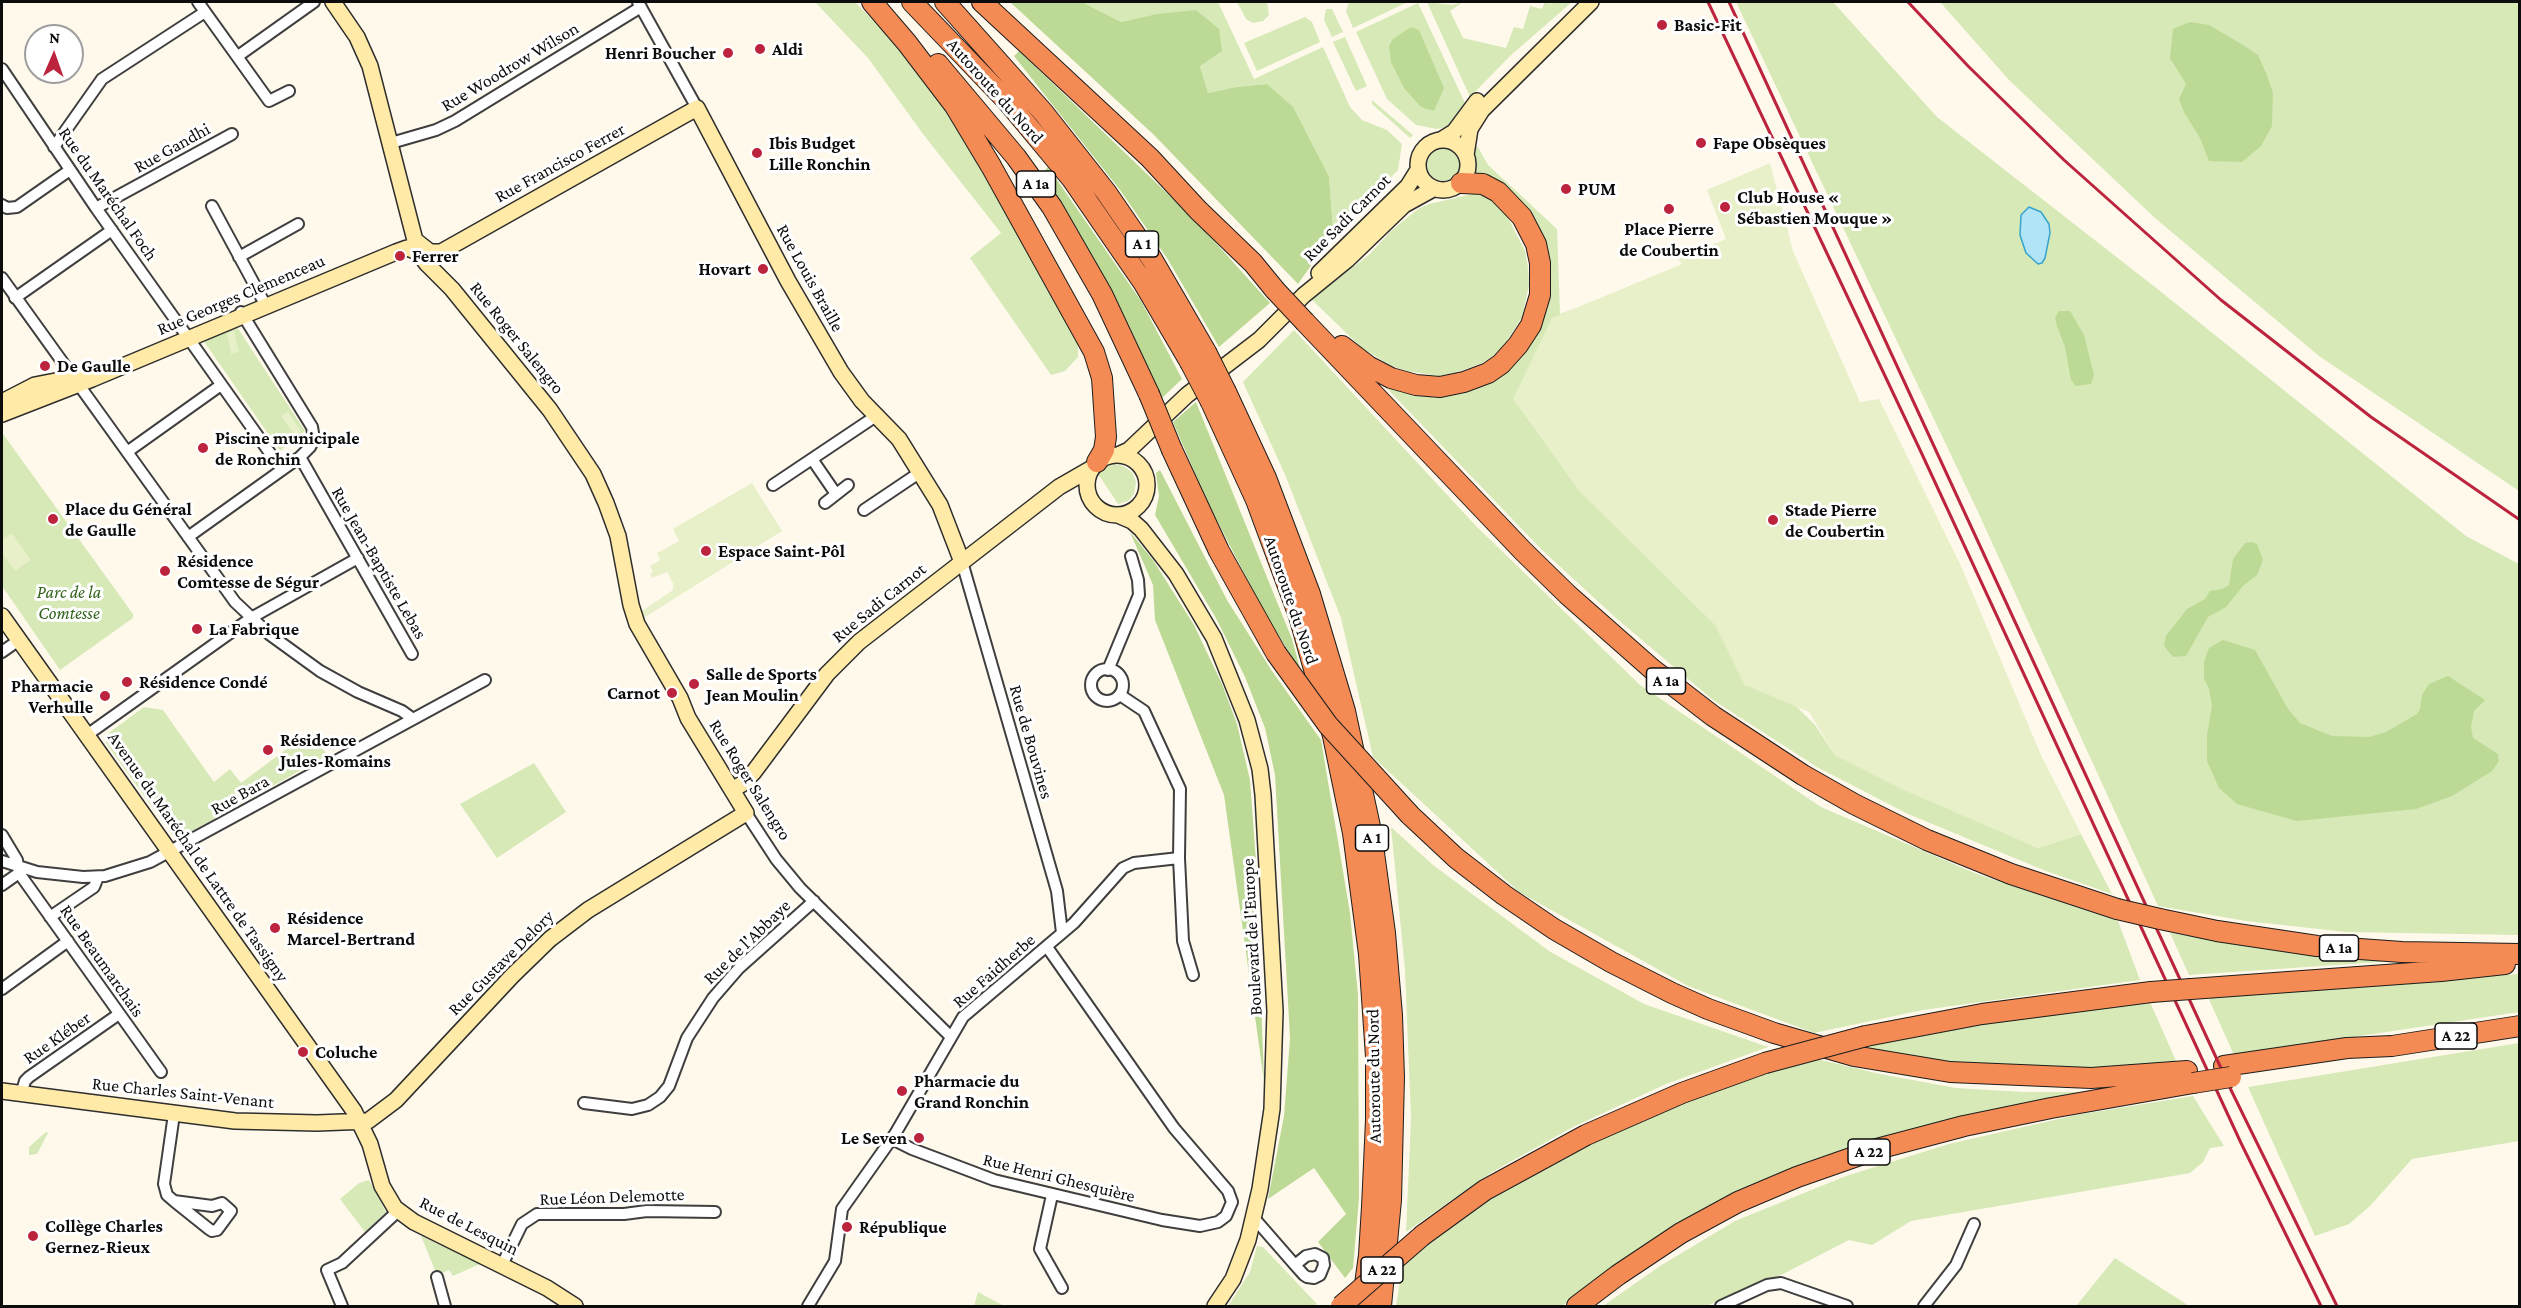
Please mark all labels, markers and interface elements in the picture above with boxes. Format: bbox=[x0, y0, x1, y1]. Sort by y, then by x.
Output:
place label: Basic-Fit bbox=[1674, 14, 1742, 36]
street label: Rue Woodrow Wilson bbox=[437, 17, 583, 117]
marker: Basic-Fit bbox=[1655, 18, 1669, 32]
north arrow bbox=[24, 24, 84, 84]
text: N bbox=[49, 29, 60, 46]
street label: Autoroute du Nord bbox=[942, 34, 1048, 148]
place label: Aldi bbox=[772, 38, 803, 60]
place label: Henri Boucher bbox=[605, 42, 716, 64]
marker: Aldi bbox=[753, 42, 767, 56]
marker: Henri Boucher bbox=[721, 46, 735, 60]
street label: Rue Gandhi bbox=[130, 118, 214, 178]
street label: Rue Francisco Ferrer bbox=[491, 118, 629, 208]
street label: Rue du Maréchal Foch bbox=[54, 123, 162, 265]
place label: Ibis Budget Lille Ronchin bbox=[769, 132, 870, 174]
place label: Fape Obsèques bbox=[1713, 132, 1826, 154]
marker: Fape Obsèques bbox=[1694, 136, 1708, 150]
marker: Ibis Budget Lille Ronchin bbox=[750, 146, 764, 160]
street label: Rue Sadi Carnot bbox=[1299, 170, 1395, 266]
road number: A 1a bbox=[1016, 171, 1056, 197]
place label: PUM bbox=[1578, 178, 1616, 200]
marker: PUM bbox=[1559, 182, 1573, 196]
place label: Club House « Sébastien Mouque » bbox=[1737, 186, 1892, 228]
marker: Club House « Sébastien Mouque » bbox=[1718, 200, 1732, 214]
marker: Place Pierre de Coubertin bbox=[1662, 202, 1676, 216]
place label: Place Pierre de Coubertin bbox=[1619, 218, 1719, 260]
street label: Rue Louis Braille bbox=[772, 221, 848, 335]
road number: A 1 bbox=[1126, 231, 1158, 257]
place label: Ferrer bbox=[412, 245, 459, 267]
marker: Ferrer bbox=[393, 249, 407, 263]
street label: Rue Georges Clemenceau bbox=[154, 250, 328, 340]
place label: Hovart bbox=[698, 258, 751, 280]
marker: Hovart bbox=[756, 262, 770, 276]
street label: Rue Roger Salengro bbox=[465, 277, 569, 399]
place label: De Gaulle bbox=[57, 355, 131, 377]
marker: De Gaulle bbox=[38, 359, 52, 373]
place label: Piscine municipale de Ronchin bbox=[215, 427, 360, 470]
marker: Piscine municipale de Ronchin bbox=[196, 441, 210, 455]
street label: Rue Jean-Baptiste Lebas bbox=[327, 483, 431, 643]
place label: Place du Général de Gaulle bbox=[65, 498, 192, 540]
place label: Stade Pierre de Coubertin bbox=[1785, 499, 1885, 542]
marker: Place du Général de Gaulle bbox=[46, 512, 60, 526]
marker: Stade Pierre de Coubertin bbox=[1766, 513, 1780, 527]
street label: Autoroute du Nord bbox=[1259, 533, 1323, 667]
place label: Espace Saint-Pôl bbox=[718, 540, 845, 562]
marker: Espace Saint-Pôl bbox=[699, 544, 713, 558]
place label: Résidence Comtesse de Ségur bbox=[177, 550, 319, 592]
street label: Rue Sadi Carnot bbox=[828, 559, 930, 647]
marker: Résidence Comtesse de Ségur bbox=[158, 564, 172, 578]
park label: Parc de la Comtesse bbox=[37, 581, 101, 624]
place label: La Fabrique bbox=[209, 618, 299, 640]
marker: La Fabrique bbox=[190, 622, 204, 636]
place label: Salle de Sports Jean Moulin bbox=[706, 663, 817, 706]
road number: A 1a bbox=[1646, 668, 1686, 694]
place label: Résidence Condé bbox=[139, 671, 268, 693]
place label: Pharmacie Verhulle bbox=[11, 675, 93, 718]
marker: Résidence Condé bbox=[120, 675, 134, 689]
marker: Salle de Sports Jean Moulin bbox=[687, 677, 701, 691]
place label: Carnot bbox=[607, 682, 660, 704]
street label: Rue de Bouvines bbox=[1004, 683, 1058, 801]
marker: Carnot bbox=[665, 686, 679, 700]
marker: Pharmacie Verhulle bbox=[98, 689, 112, 703]
street label: Rue Roger Salengro bbox=[704, 716, 796, 844]
street label: Avenue du Maréchal de Lattre de Tassigny bbox=[103, 728, 293, 986]
place label: Résidence Jules-Romains bbox=[280, 729, 391, 771]
marker: Résidence Jules-Romains bbox=[261, 743, 275, 757]
street label: Rue Bara bbox=[207, 770, 273, 820]
road number: A 1 bbox=[1356, 825, 1388, 851]
street label: Boulevard de l'Europe bbox=[1237, 858, 1267, 1016]
street label: Rue de l'Abbaye bbox=[699, 895, 795, 989]
street label: Rue Beaumarchais bbox=[55, 901, 149, 1021]
street label: Rue Gustave Delory bbox=[444, 906, 558, 1020]
place label: Résidence Marcel-Bertrand bbox=[287, 907, 415, 950]
marker: Résidence Marcel-Bertrand bbox=[268, 921, 282, 935]
street label: Rue Faidherbe bbox=[948, 929, 1040, 1013]
road number: A 1a bbox=[2320, 935, 2358, 961]
street label: Rue Kléber bbox=[19, 1007, 95, 1069]
street label: Autoroute du Nord bbox=[1362, 1009, 1386, 1143]
road number: A 22 bbox=[2435, 1023, 2477, 1049]
place label: Coluche bbox=[315, 1041, 377, 1063]
marker: Coluche bbox=[296, 1045, 310, 1059]
place label: Pharmacie du Grand Ronchin bbox=[914, 1070, 1029, 1112]
street label: Rue Charles Saint-Venant bbox=[91, 1073, 275, 1113]
marker: Pharmacie du Grand Ronchin bbox=[895, 1084, 909, 1098]
place label: Le Seven bbox=[841, 1127, 907, 1149]
marker: Le Seven bbox=[912, 1131, 926, 1145]
road number: A 22 bbox=[1848, 1139, 1890, 1165]
street label: Rue Henri Ghesquière bbox=[981, 1149, 1137, 1207]
street label: Rue Léon Delemotte bbox=[539, 1184, 685, 1210]
street label: Rue de Lesquin bbox=[416, 1192, 522, 1260]
place label: Collège Charles Gernez-Rieux bbox=[45, 1215, 163, 1258]
place label: République bbox=[859, 1216, 947, 1238]
marker: République bbox=[840, 1220, 854, 1234]
marker: Collège Charles Gernez-Rieux bbox=[26, 1229, 40, 1243]
road number: A 22 bbox=[1361, 1257, 1403, 1283]

